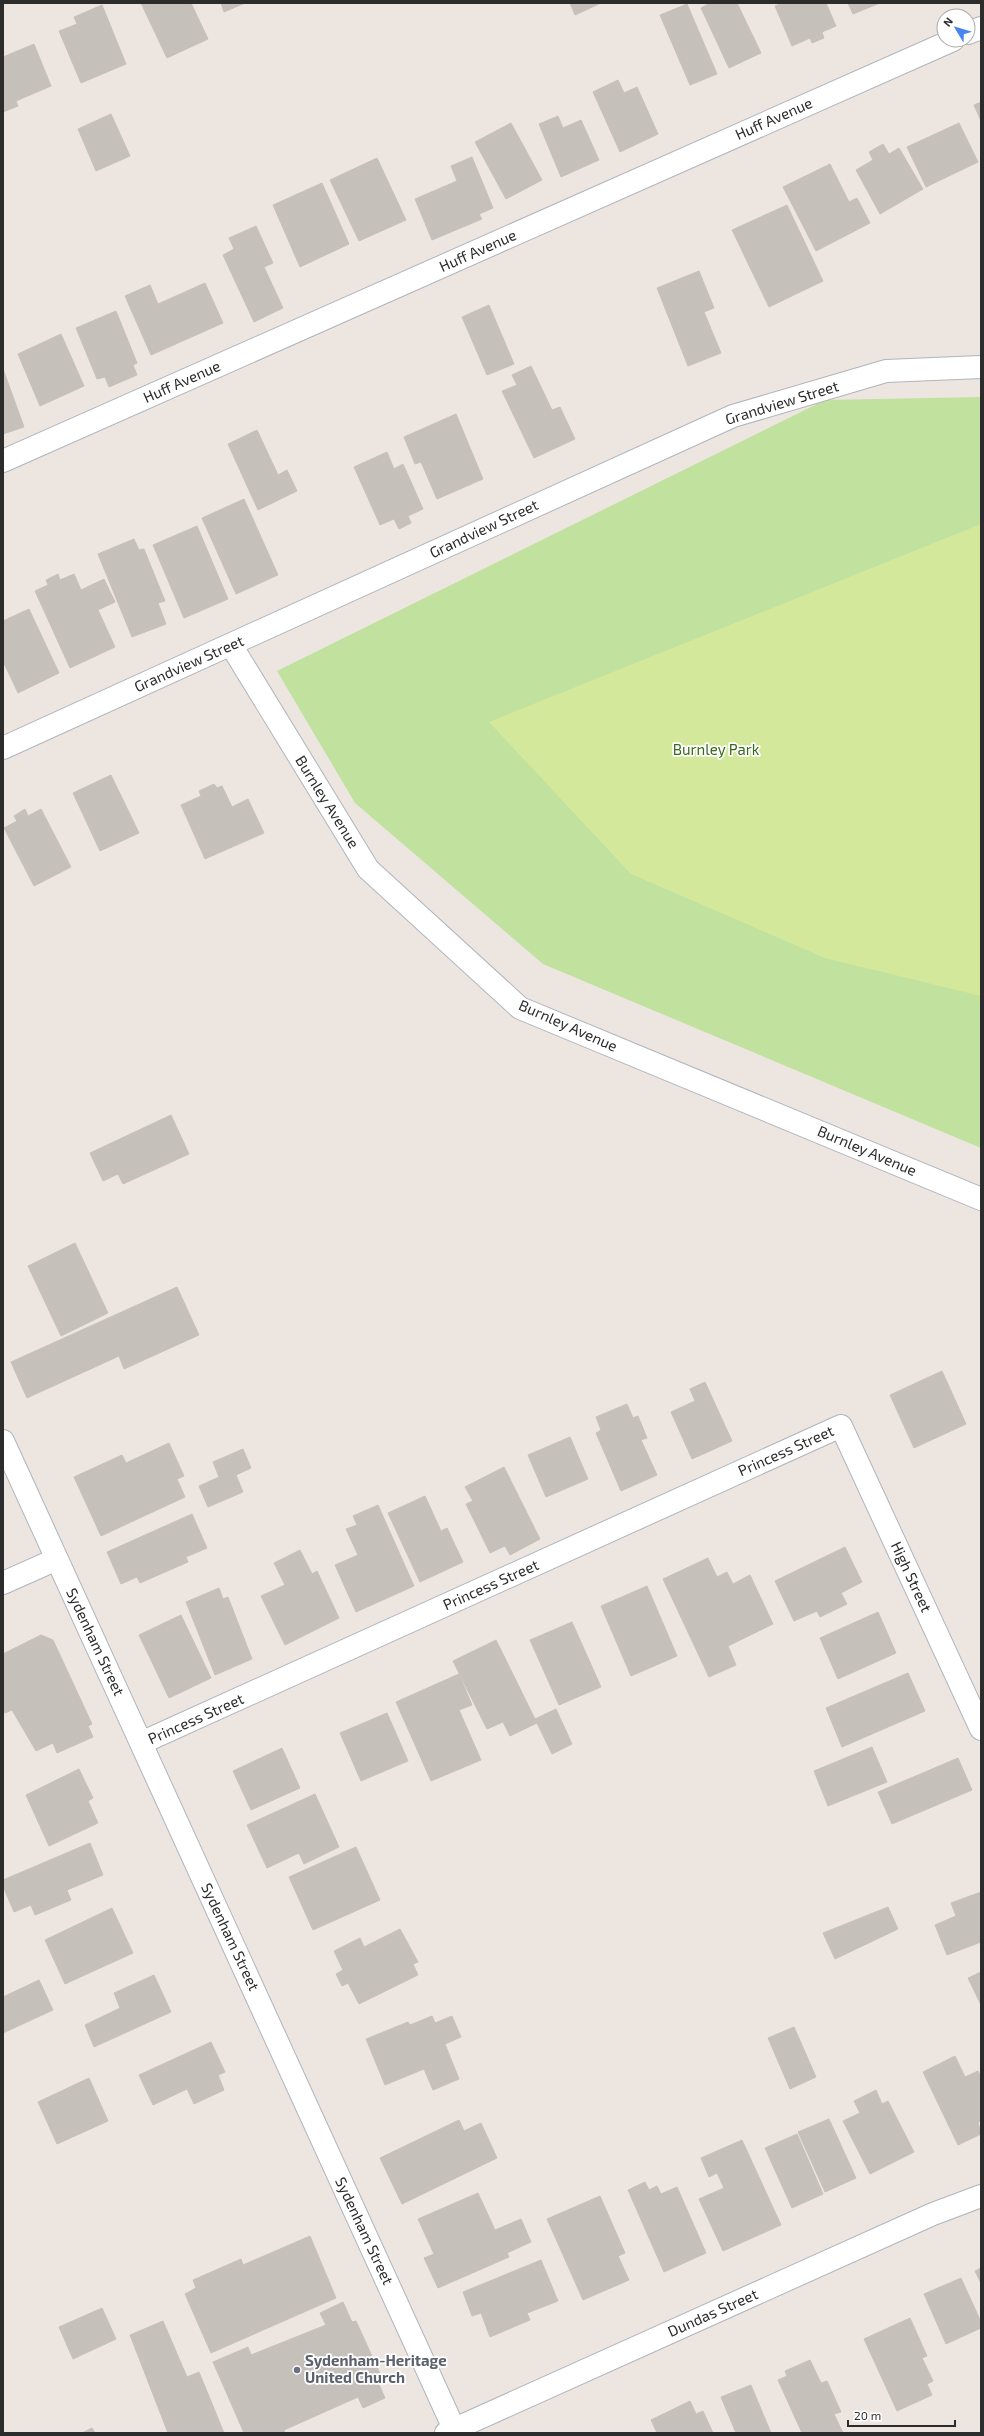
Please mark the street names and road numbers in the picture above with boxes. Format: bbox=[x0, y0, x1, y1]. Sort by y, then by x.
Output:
street label: Huff Avenue bbox=[732, 93, 815, 143]
street label: Huff Avenue bbox=[436, 225, 519, 275]
street label: Huff Avenue bbox=[140, 356, 223, 406]
street label: Grandview Street bbox=[723, 376, 841, 428]
street label: Grandview Street bbox=[426, 495, 541, 561]
street label: Grandview Street bbox=[131, 631, 246, 695]
street label: Burnley Avenue bbox=[292, 752, 364, 851]
street label: Burnley Avenue bbox=[516, 995, 620, 1055]
street label: Burnley Avenue bbox=[815, 1121, 920, 1179]
street label: Princess Street bbox=[735, 1421, 836, 1479]
street label: High Street bbox=[888, 1538, 936, 1615]
street label: Princess Street bbox=[440, 1555, 541, 1613]
street label: Sydenham Street bbox=[63, 1585, 129, 1698]
street label: Princess Street bbox=[145, 1689, 246, 1747]
street label: Sydenham Street bbox=[198, 1880, 264, 1993]
street label: Sydenham Street bbox=[332, 2174, 398, 2287]
street label: Dundas Street bbox=[665, 2284, 761, 2340]

